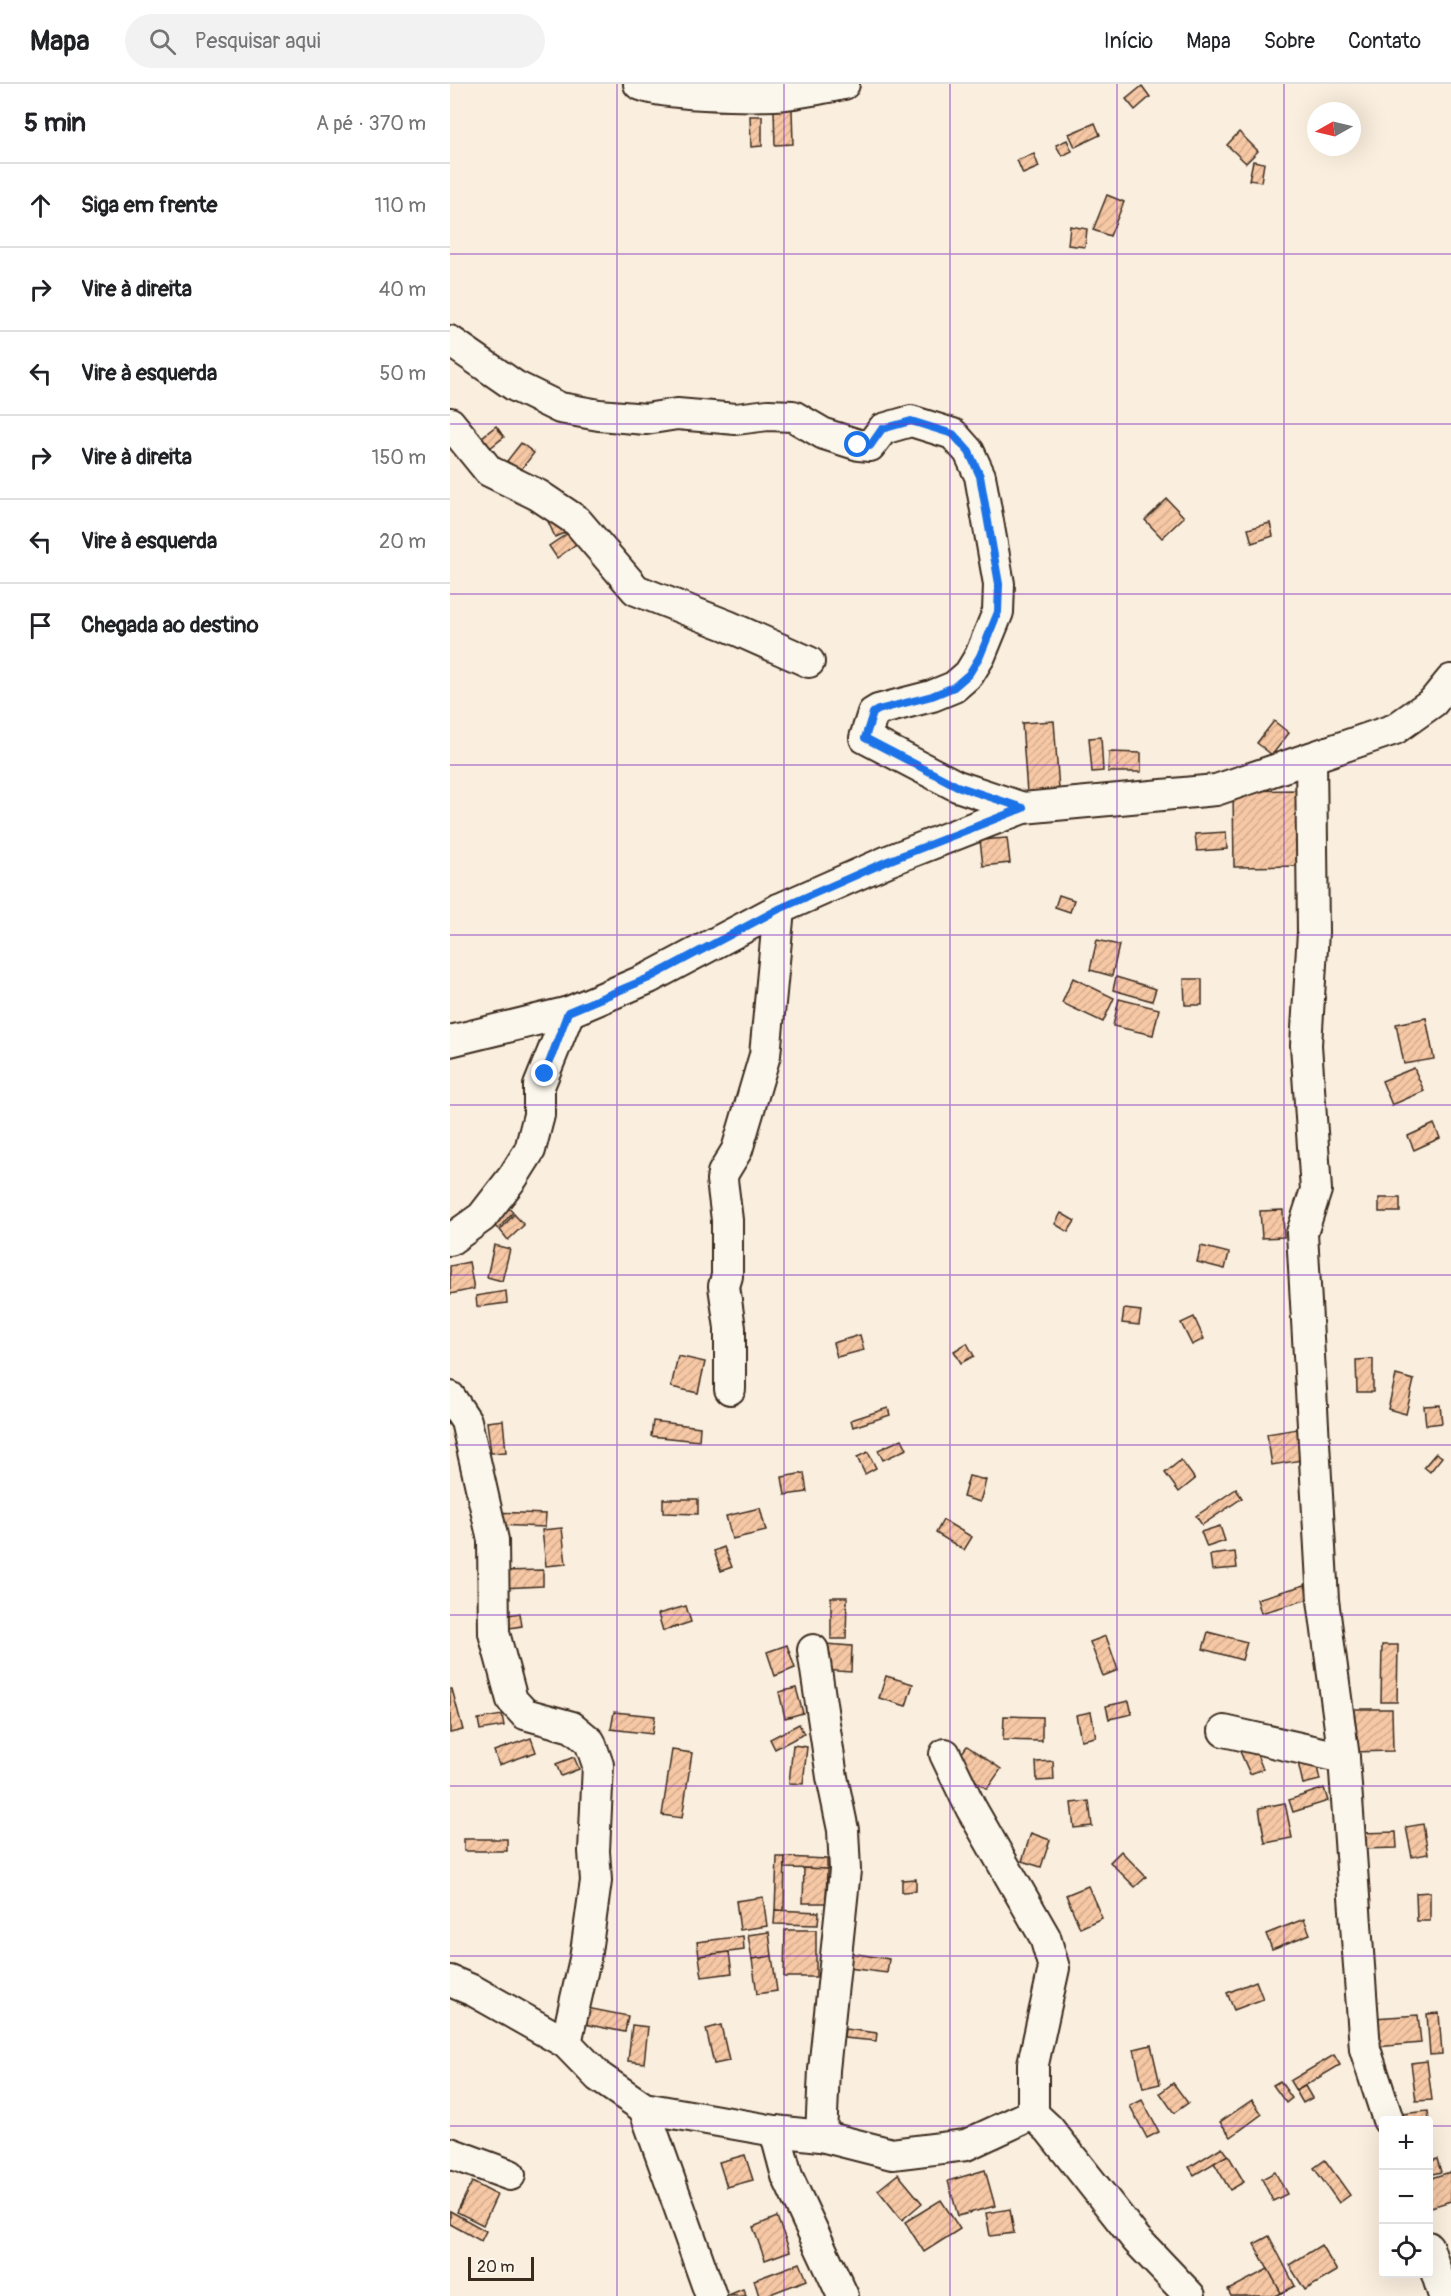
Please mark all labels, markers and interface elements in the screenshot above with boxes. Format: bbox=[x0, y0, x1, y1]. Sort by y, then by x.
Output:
search box bbox=[125, 14, 545, 68]
text: Mapa bbox=[30, 24, 89, 59]
icon: search bbox=[146, 25, 179, 58]
text: Pesquisar aqui bbox=[194, 27, 321, 55]
text: Início bbox=[1104, 28, 1153, 55]
text: Mapa bbox=[1186, 28, 1231, 55]
text: Sobre bbox=[1264, 28, 1315, 55]
text: Contato bbox=[1348, 28, 1421, 55]
north arrow bbox=[1307, 102, 1361, 156]
text: 5 min bbox=[24, 107, 86, 139]
text: A pé · 370 m bbox=[316, 111, 426, 136]
icon: ahead bbox=[24, 189, 57, 222]
text: Siga em frente bbox=[81, 191, 217, 219]
text: 110 m bbox=[375, 193, 426, 218]
icon: right bbox=[24, 273, 57, 306]
text: Vire à direita bbox=[81, 275, 192, 303]
text: 40 m bbox=[379, 277, 426, 302]
icon: left bbox=[24, 357, 57, 390]
text: Vire à esquerda bbox=[81, 359, 217, 387]
text: 50 m bbox=[379, 361, 426, 386]
route start bbox=[844, 431, 870, 457]
icon: right bbox=[24, 441, 57, 474]
text: Vire à direita bbox=[81, 443, 192, 471]
text: 150 m bbox=[372, 445, 426, 470]
icon: left bbox=[24, 525, 57, 558]
text: Vire à esquerda bbox=[81, 527, 217, 555]
text: 20 m bbox=[379, 529, 426, 554]
icon: arrive bbox=[24, 609, 57, 642]
text: Chegada ao destino bbox=[81, 611, 259, 639]
route end bbox=[531, 1060, 557, 1086]
map controls bbox=[1379, 2116, 1433, 2278]
button: + bbox=[1379, 2116, 1433, 2170]
button: − bbox=[1379, 2170, 1433, 2224]
button: locate bbox=[1379, 2224, 1433, 2278]
scale bar bbox=[468, 2254, 534, 2282]
text: 20 m bbox=[477, 2257, 515, 2277]

